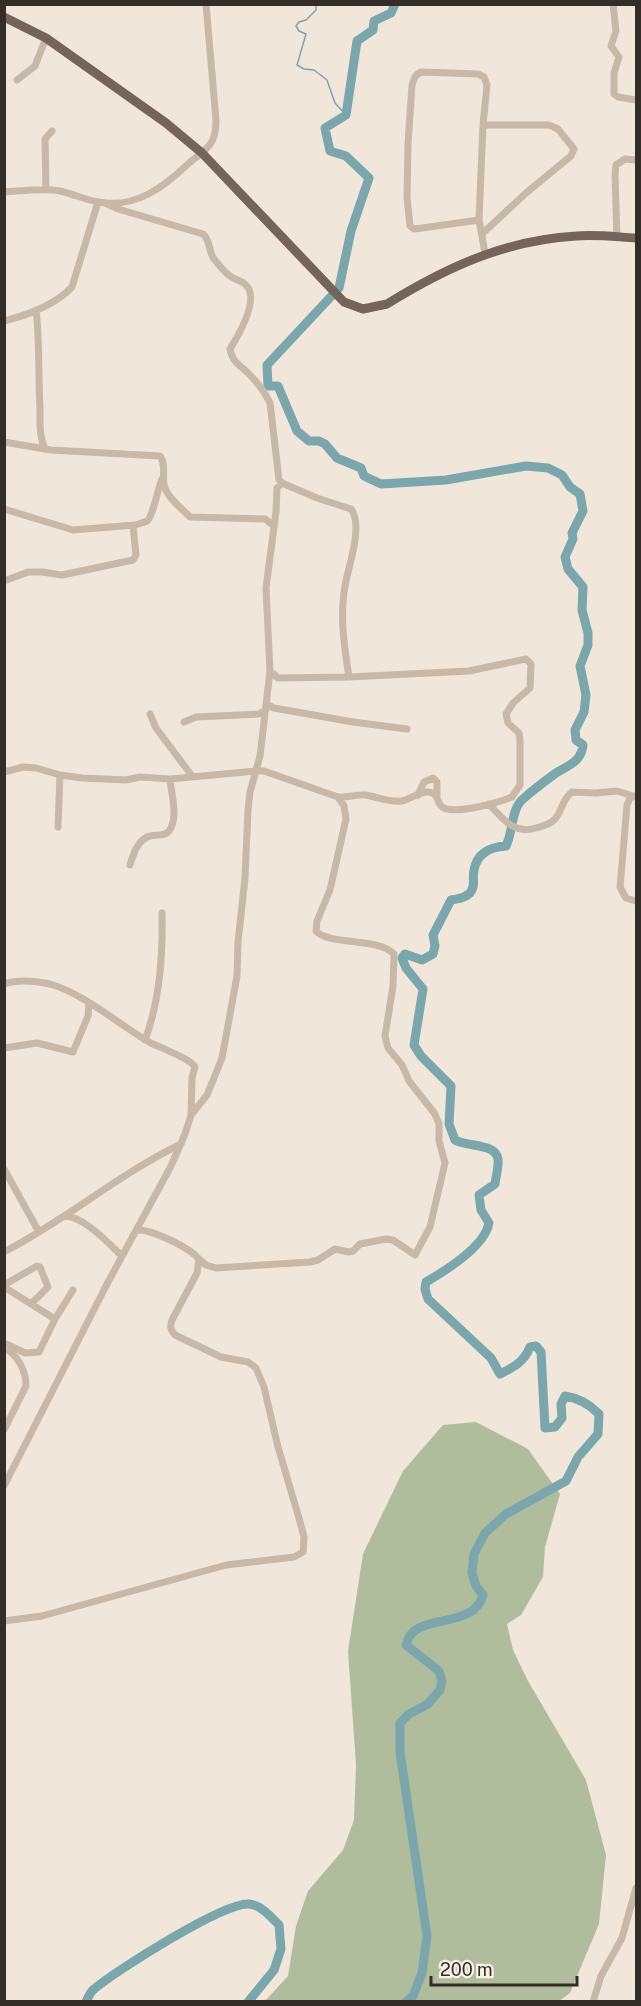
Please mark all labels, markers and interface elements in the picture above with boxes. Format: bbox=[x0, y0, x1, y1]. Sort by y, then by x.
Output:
scale bar bbox=[431, 1949, 576, 1987]
text: 200 m bbox=[440, 1959, 493, 1980]

